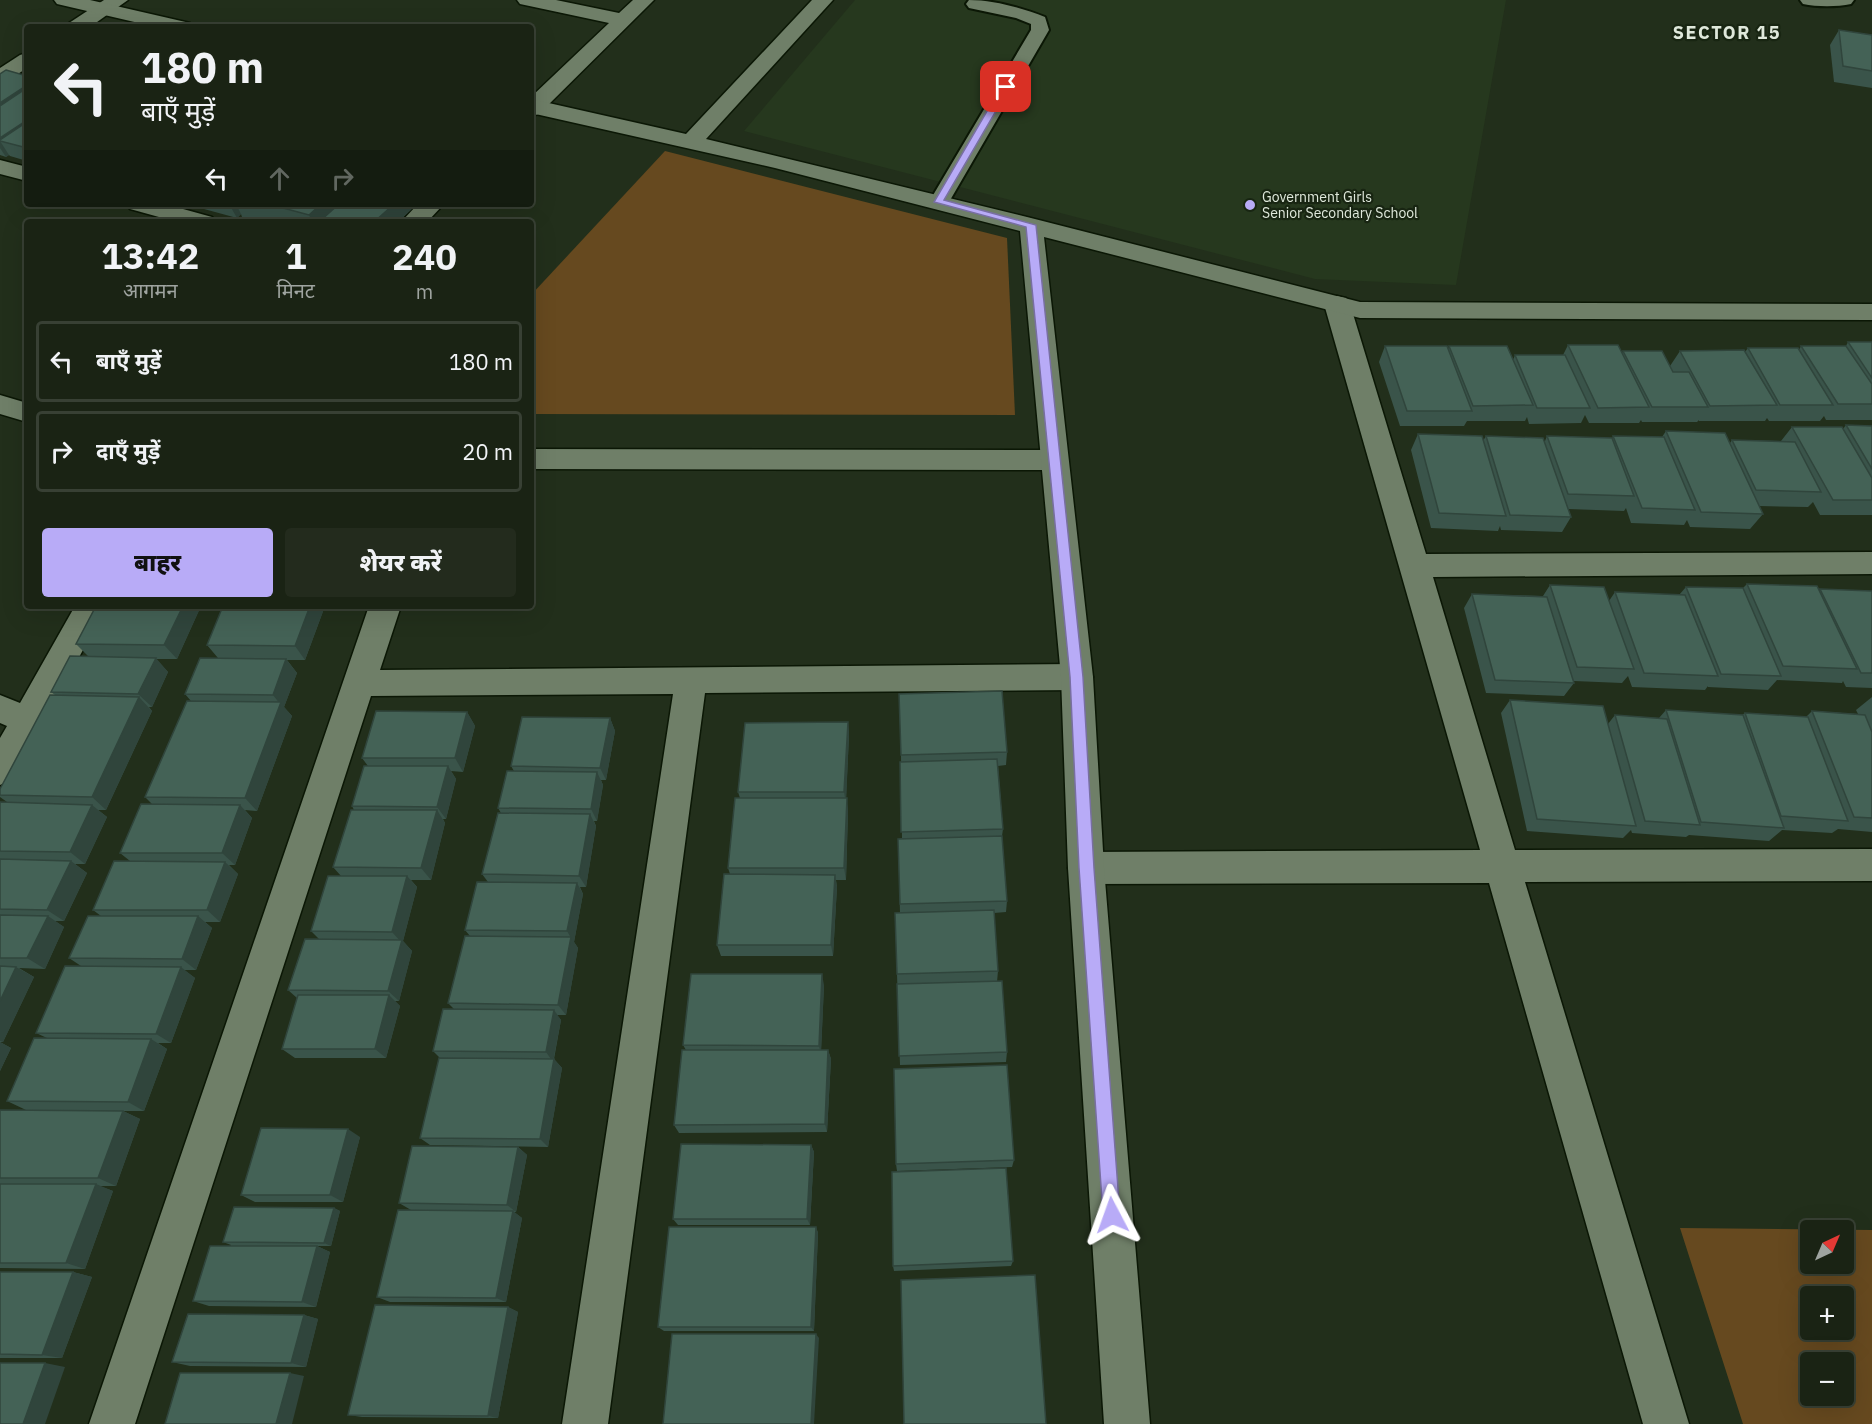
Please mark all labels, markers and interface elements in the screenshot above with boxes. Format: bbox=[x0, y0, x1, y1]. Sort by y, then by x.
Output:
district label: SECTOR 15 bbox=[1673, 21, 1781, 44]
text: 180 m bbox=[141, 40, 264, 95]
icon: left bbox=[42, 48, 120, 126]
pin bbox=[980, 61, 1031, 112]
icon: arrive bbox=[989, 70, 1022, 103]
text: बाएँ मुड़ें bbox=[141, 93, 215, 128]
icon: left bbox=[200, 162, 233, 195]
icon: ahead bbox=[263, 162, 296, 195]
icon: right bbox=[326, 162, 359, 195]
place label: Government Girls Senior Secondary School bbox=[1262, 188, 1418, 222]
marker: Government Girls Senior Secondary School bbox=[1243, 198, 1257, 212]
text: 13:42 bbox=[101, 232, 199, 279]
text: 1 bbox=[285, 232, 307, 279]
text: 240 bbox=[392, 233, 457, 280]
text: आगमन bbox=[123, 277, 178, 304]
text: मिनट bbox=[277, 277, 315, 304]
text: m bbox=[416, 278, 433, 305]
icon: left bbox=[45, 345, 78, 378]
text: बाएँ मुड़ें bbox=[96, 346, 162, 375]
text: 180 m bbox=[449, 347, 513, 376]
icon: right bbox=[45, 435, 78, 468]
text: दाएँ मुड़ें bbox=[96, 436, 160, 465]
text: 20 m bbox=[462, 437, 513, 466]
button: बाहर bbox=[42, 528, 273, 597]
button: शेयर करें bbox=[285, 528, 516, 597]
position arrow bbox=[1080, 1183, 1144, 1247]
north arrow bbox=[1800, 1220, 1854, 1274]
map controls bbox=[1800, 1220, 1854, 1406]
button: + bbox=[1800, 1286, 1854, 1340]
button: − bbox=[1800, 1352, 1854, 1406]

